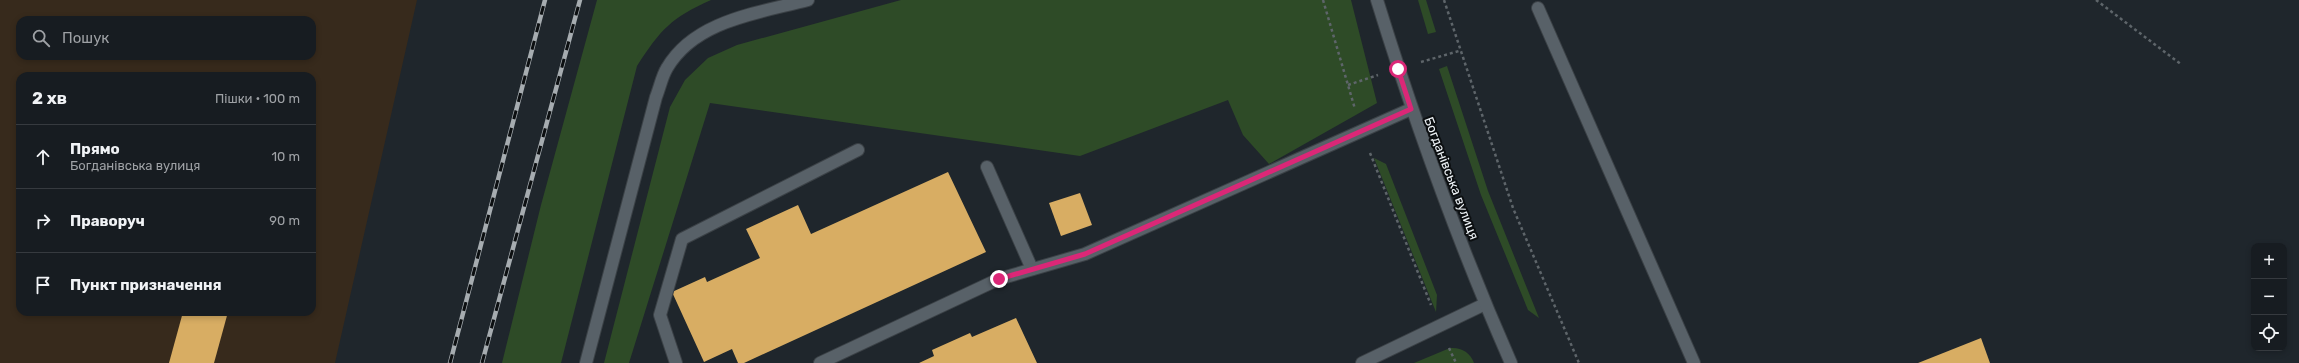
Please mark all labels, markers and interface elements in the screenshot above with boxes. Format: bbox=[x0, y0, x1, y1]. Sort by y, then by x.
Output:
search box bbox=[16, 16, 316, 60]
icon: search bbox=[30, 27, 52, 49]
text: Пошук bbox=[62, 29, 109, 47]
route start bbox=[1389, 60, 1407, 78]
text: 2 хв bbox=[32, 88, 67, 108]
text: Пішки · 100 m bbox=[215, 91, 300, 106]
street label: Богданівська вулиця bbox=[1421, 115, 1482, 242]
text: Прямо bbox=[70, 140, 120, 158]
icon: ahead bbox=[32, 146, 54, 168]
text: 10 m bbox=[271, 149, 300, 164]
text: Богданівська вулиця bbox=[70, 158, 200, 173]
icon: right bbox=[32, 210, 54, 232]
text: Праворуч bbox=[70, 212, 145, 230]
text: 90 m bbox=[269, 213, 300, 228]
map controls bbox=[2251, 243, 2287, 351]
button: + bbox=[2251, 243, 2287, 279]
route end bbox=[990, 270, 1008, 288]
icon: arrive bbox=[32, 274, 54, 296]
text: Пункт призначення bbox=[70, 276, 222, 294]
button: − bbox=[2251, 279, 2287, 315]
button: locate bbox=[2251, 315, 2287, 351]

